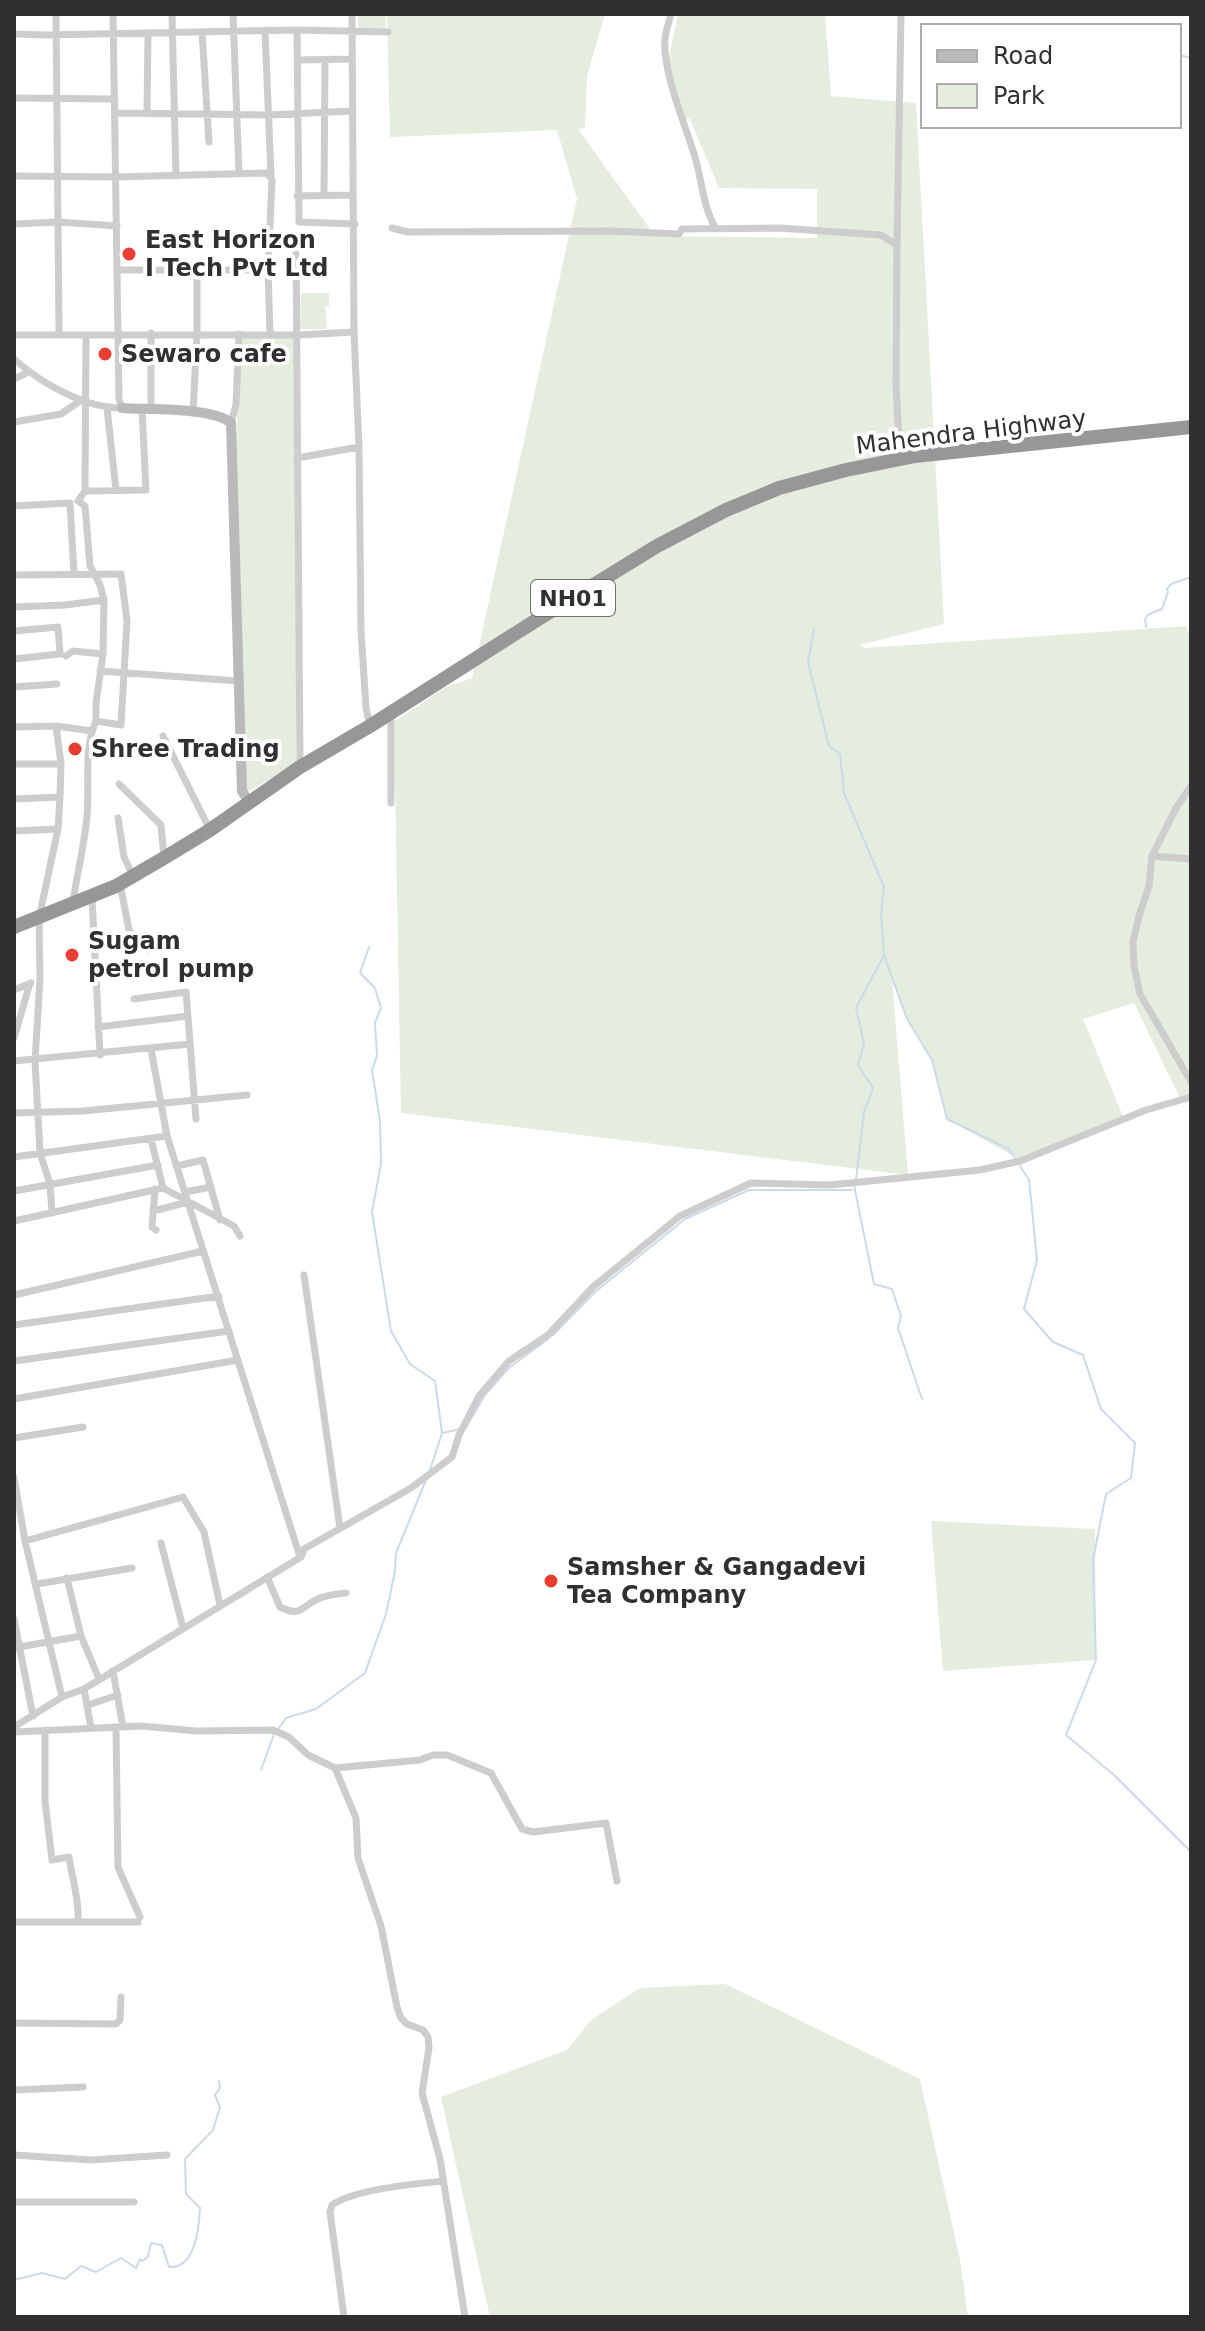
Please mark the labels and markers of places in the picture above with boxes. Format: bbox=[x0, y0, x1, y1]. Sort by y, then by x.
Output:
place label: East Horizon I Tech Pvt Ltd bbox=[145, 226, 328, 282]
marker: East Horizon I Tech Pvt Ltd bbox=[120, 245, 138, 263]
place label: Sewaro cafe bbox=[121, 340, 287, 368]
marker: Sewaro cafe bbox=[96, 345, 114, 363]
place label: Shree Trading bbox=[91, 735, 280, 763]
marker: Shree Trading bbox=[66, 740, 84, 758]
place label: Sugam petrol pump bbox=[88, 927, 254, 983]
marker: Sugam petrol pump bbox=[63, 946, 81, 964]
place label: Samsher & Gangadevi Tea Company bbox=[567, 1553, 866, 1609]
marker: Samsher & Gangadevi Tea Company bbox=[542, 1572, 560, 1590]

